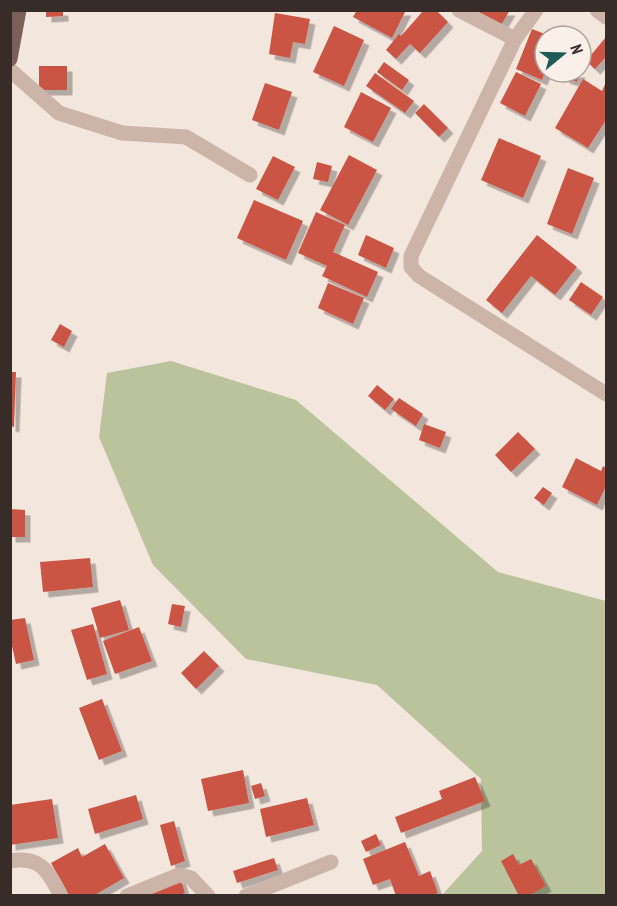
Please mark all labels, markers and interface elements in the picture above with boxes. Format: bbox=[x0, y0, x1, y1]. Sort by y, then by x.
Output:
north arrow bbox=[533, 24, 593, 84]
text: N bbox=[566, 42, 588, 56]

